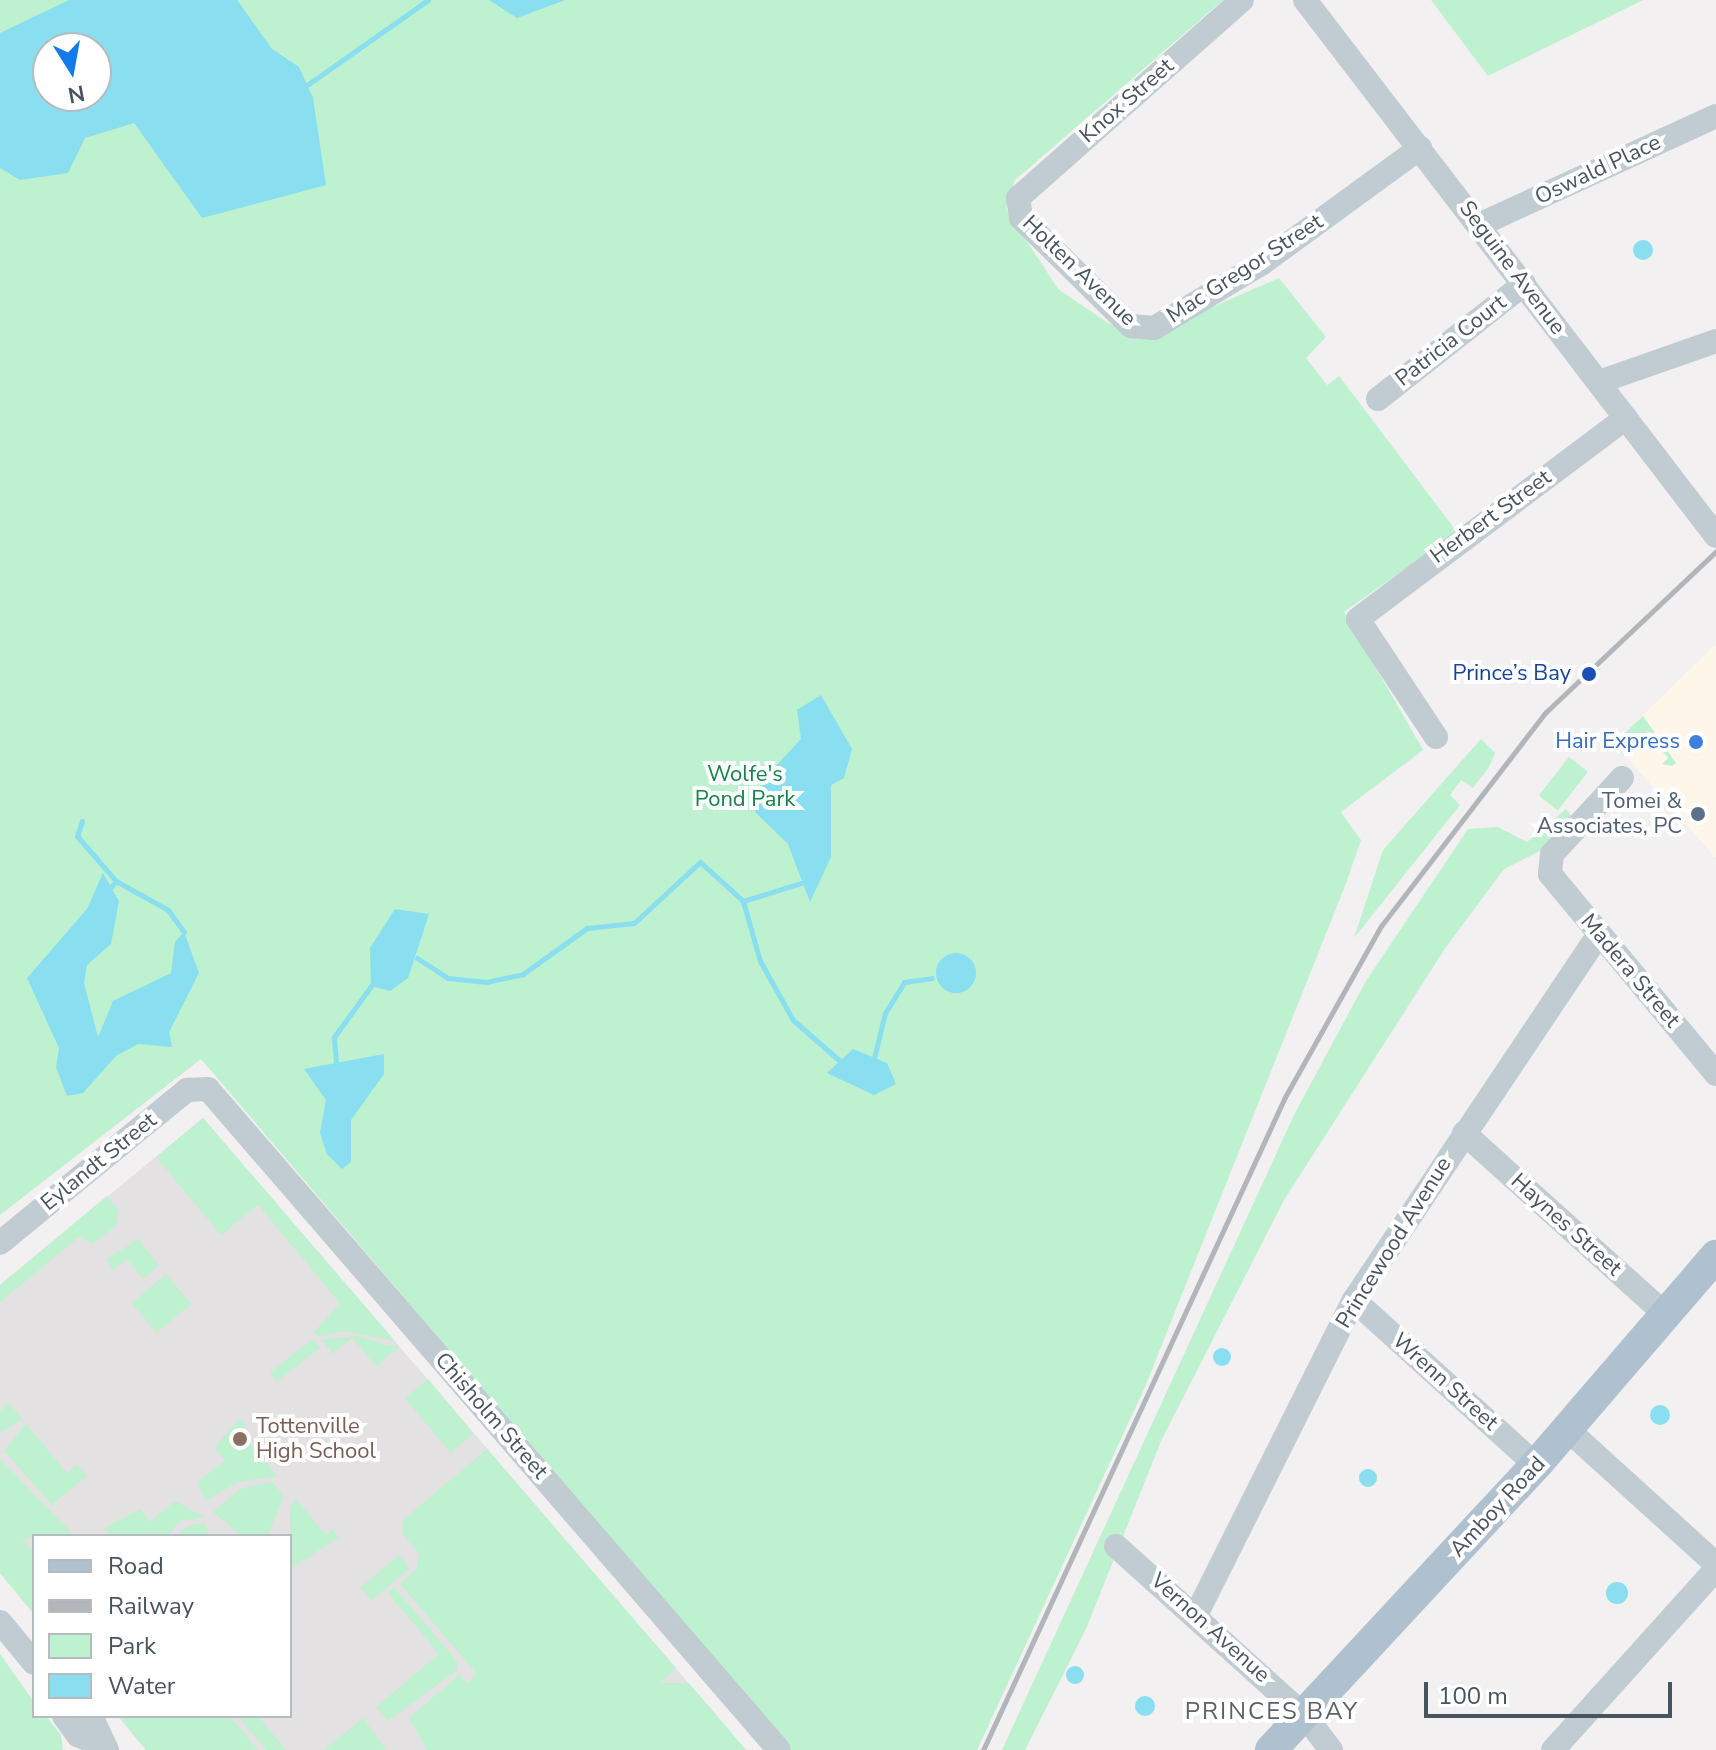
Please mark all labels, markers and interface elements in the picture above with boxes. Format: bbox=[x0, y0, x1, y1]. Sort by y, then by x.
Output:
north arrow bbox=[32, 32, 112, 112]
street label: Knox Street bbox=[1075, 53, 1179, 149]
text: N bbox=[65, 77, 87, 110]
street label: Oswald Place bbox=[1531, 129, 1665, 211]
street label: Seguine Avenue bbox=[1453, 196, 1571, 340]
street label: Mac Gregor Street bbox=[1162, 209, 1328, 329]
street label: Holten Avenue bbox=[1017, 210, 1141, 332]
street label: Patricia Court bbox=[1390, 290, 1512, 392]
street label: Herbert Street bbox=[1426, 464, 1556, 570]
place label: Prince’s Bay bbox=[1452, 661, 1571, 687]
marker: Prince’s Bay bbox=[1578, 663, 1600, 685]
place label: Hair Express bbox=[1555, 729, 1680, 755]
marker: Hair Express bbox=[1687, 733, 1705, 751]
park label: Wolfe's Pond Park bbox=[695, 761, 795, 812]
place label: Tomei & Associates, PC bbox=[1537, 788, 1682, 840]
marker: Tomei & Associates, PC bbox=[1689, 805, 1707, 823]
street label: Madera Street bbox=[1575, 909, 1685, 1033]
street label: Eylandt Street bbox=[36, 1107, 162, 1217]
street label: Princewood Avenue bbox=[1331, 1153, 1457, 1333]
street label: Haynes Street bbox=[1505, 1168, 1627, 1282]
street label: Wrenn Street bbox=[1387, 1328, 1503, 1436]
street label: Chisholm Street bbox=[429, 1347, 553, 1485]
place label: Tottenville High School bbox=[256, 1413, 376, 1464]
marker: Tottenville High School bbox=[231, 1430, 249, 1448]
street label: Amboy Road bbox=[1445, 1451, 1551, 1563]
legend bbox=[32, 1534, 292, 1718]
text: Road bbox=[108, 1550, 164, 1582]
street label: Vernon Avenue bbox=[1145, 1568, 1275, 1688]
text: Railway bbox=[108, 1590, 194, 1622]
text: Park bbox=[108, 1630, 156, 1662]
scale bar bbox=[1428, 1666, 1676, 1716]
text: Water bbox=[108, 1670, 175, 1702]
text: 100 m bbox=[1438, 1680, 1508, 1712]
district label: PRINCES BAY bbox=[1185, 1698, 1359, 1726]

